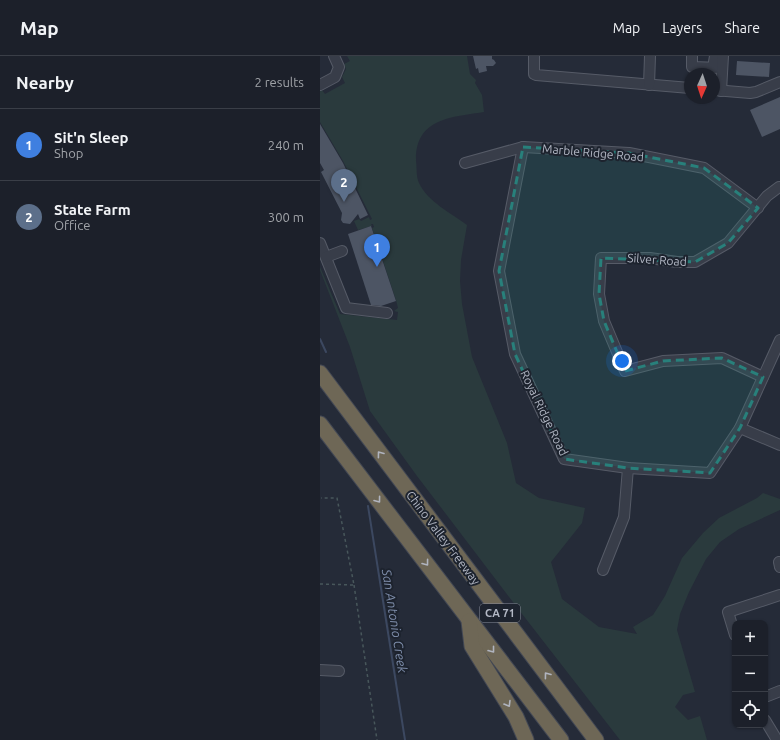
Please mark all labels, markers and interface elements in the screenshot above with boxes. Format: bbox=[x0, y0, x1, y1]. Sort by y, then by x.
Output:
text: Map bbox=[20, 17, 59, 39]
text: Map bbox=[613, 20, 640, 36]
text: Layers bbox=[662, 20, 702, 36]
text: Share bbox=[724, 20, 760, 36]
north arrow bbox=[684, 68, 720, 104]
text: Nearby bbox=[16, 73, 74, 92]
text: 2 results bbox=[254, 75, 304, 89]
text: Sit'n Sleep bbox=[54, 129, 129, 146]
text: 1 bbox=[25, 138, 33, 152]
text: 240 m bbox=[268, 138, 304, 152]
street label: Marble Ridge Road bbox=[542, 142, 644, 163]
text: Shop bbox=[54, 146, 83, 160]
pin: 2 bbox=[331, 169, 357, 202]
text: State Farm bbox=[54, 201, 131, 218]
text: 2 bbox=[25, 210, 33, 224]
text: 300 m bbox=[268, 210, 304, 224]
text: Office bbox=[54, 218, 90, 232]
pin: 1 bbox=[364, 234, 390, 267]
street label: Silver Road bbox=[627, 251, 687, 268]
your location bbox=[612, 351, 632, 371]
street label: Royal Ridge Road bbox=[518, 368, 571, 458]
one-way arrow bbox=[377, 451, 385, 458]
street label: Chino Valley Freeway bbox=[404, 488, 483, 587]
one-way arrow bbox=[373, 495, 380, 502]
one-way arrow bbox=[421, 559, 428, 566]
water label: San Antonio Creek bbox=[380, 567, 410, 674]
road number: CA 71 bbox=[480, 604, 520, 622]
map controls bbox=[732, 620, 768, 728]
button: + bbox=[732, 620, 768, 656]
one-way arrow bbox=[487, 646, 494, 653]
button: − bbox=[732, 656, 768, 692]
one-way arrow bbox=[545, 673, 552, 680]
button: locate bbox=[732, 692, 768, 728]
one-way arrow bbox=[503, 700, 511, 707]

